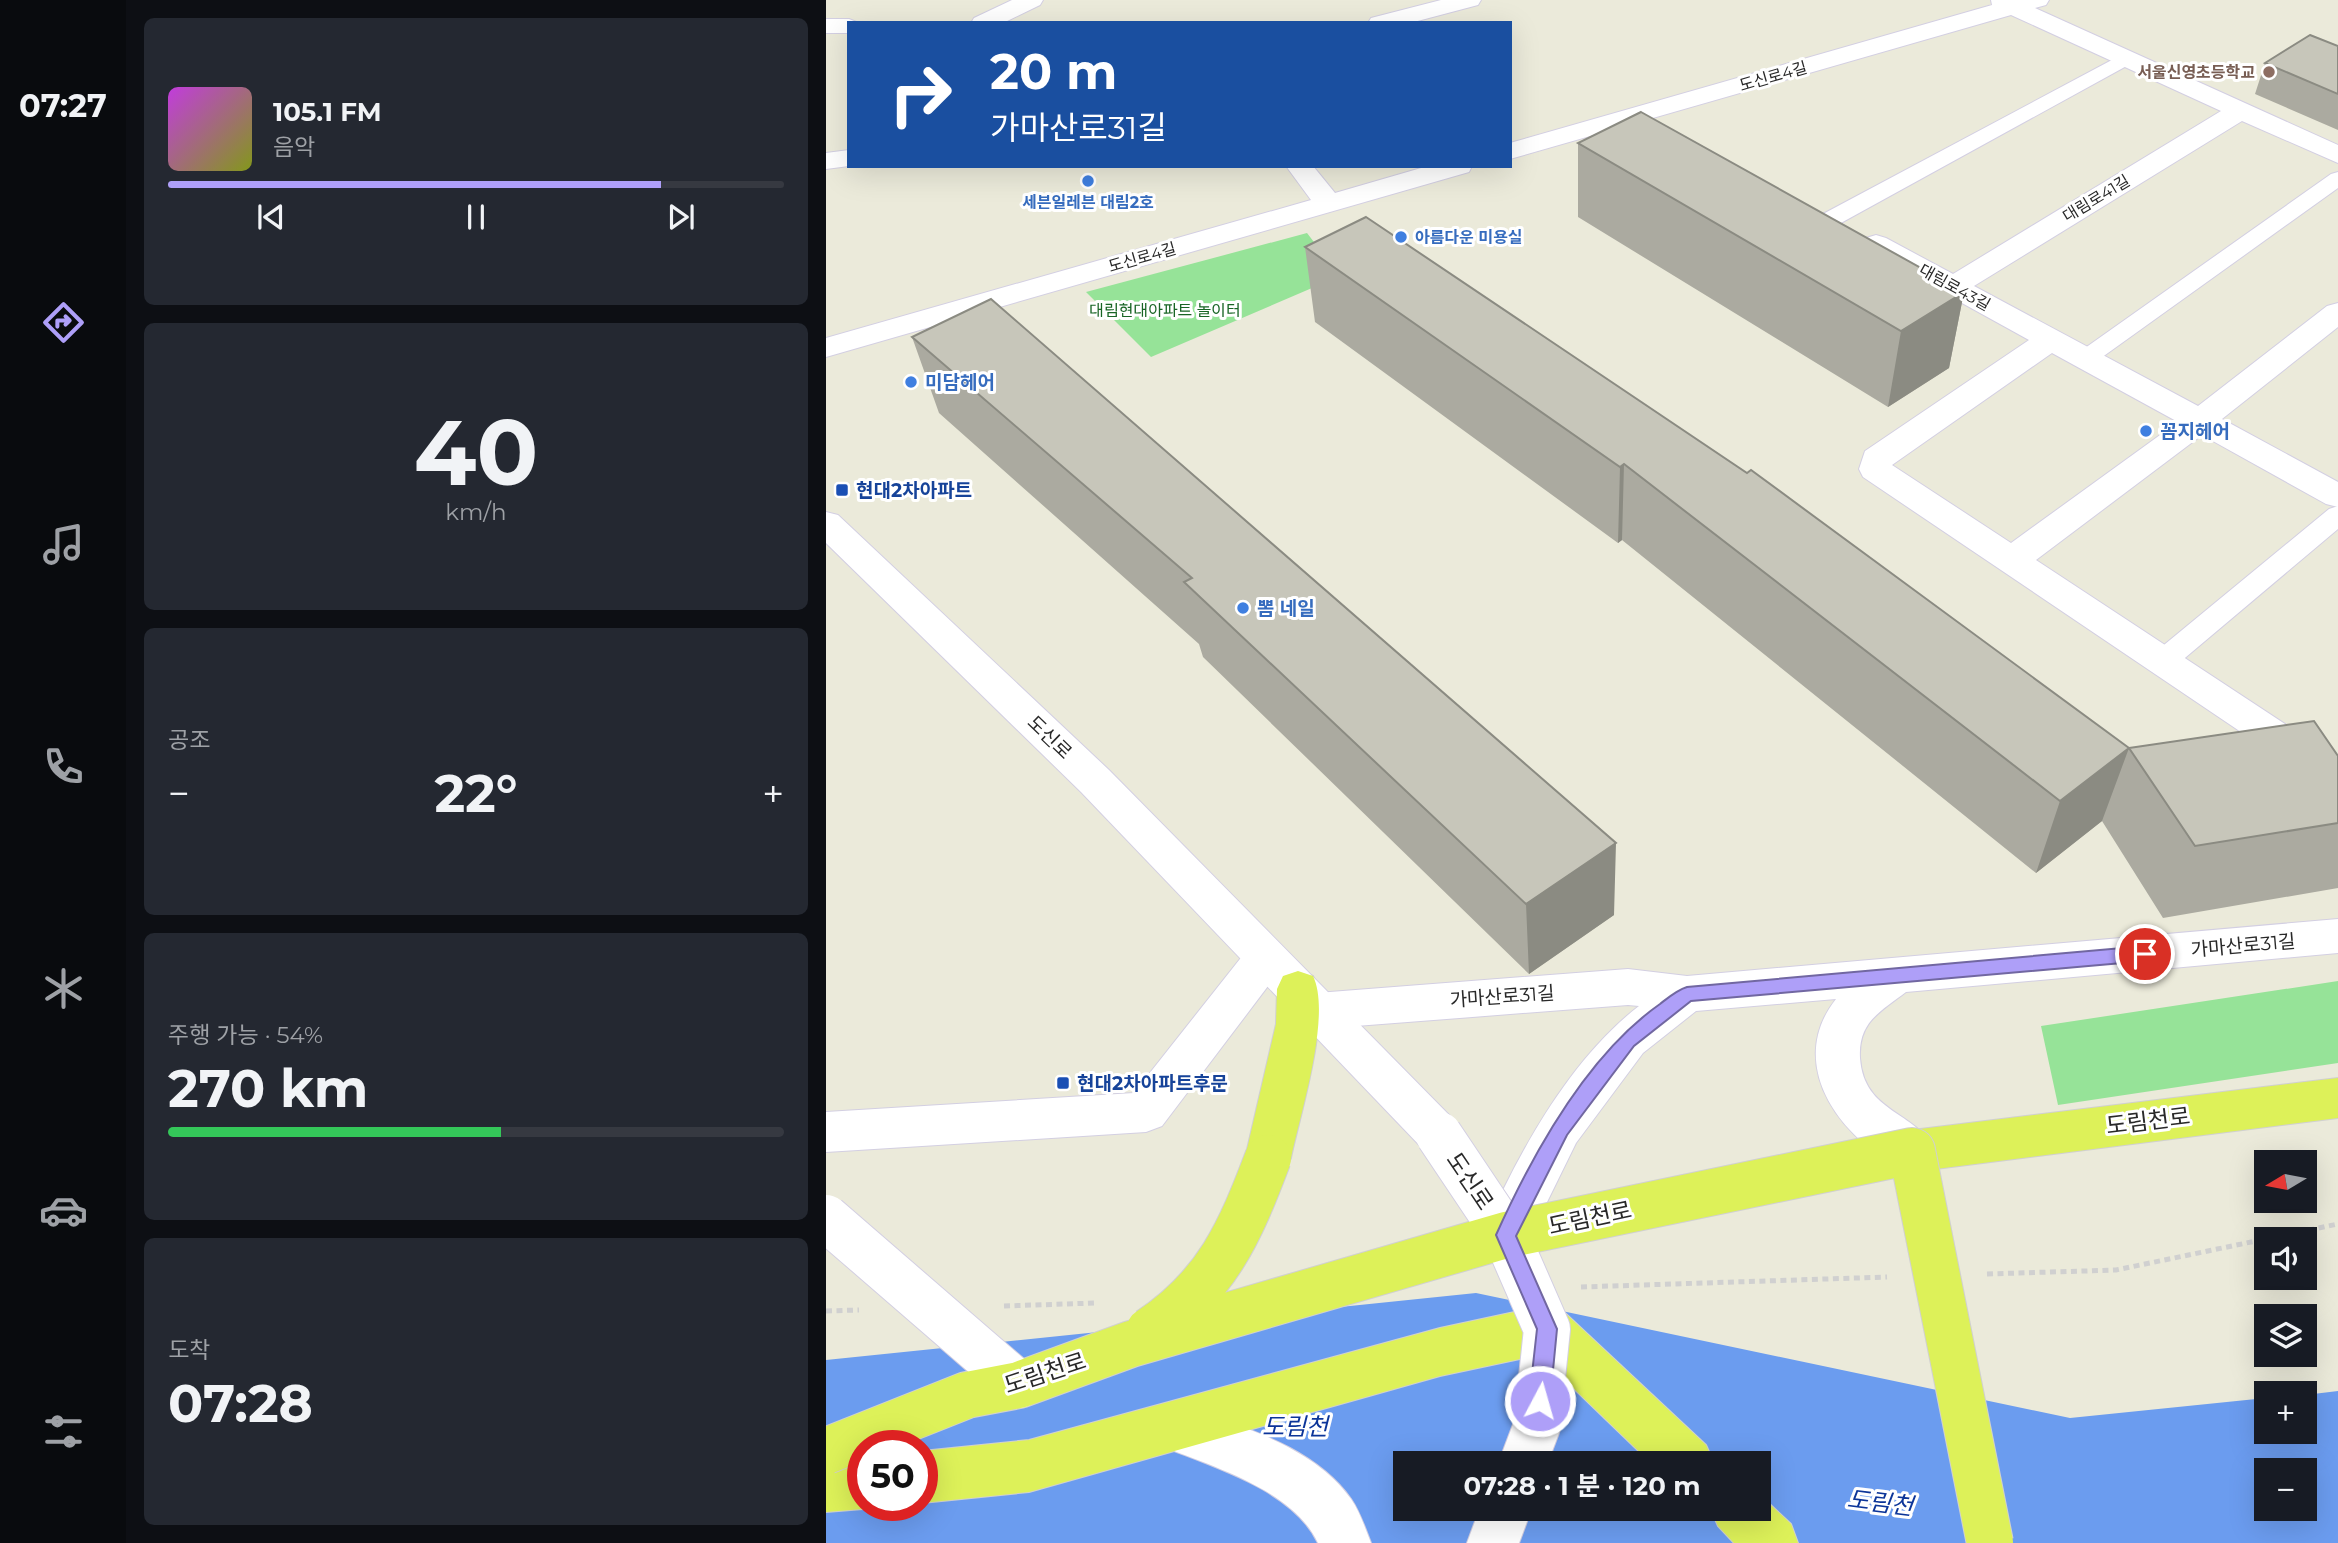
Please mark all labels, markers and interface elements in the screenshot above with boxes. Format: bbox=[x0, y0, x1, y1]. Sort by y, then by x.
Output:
text: 20 m bbox=[990, 42, 1117, 101]
icon: right bbox=[875, 49, 966, 140]
street label: 도신로4길 bbox=[1737, 58, 1809, 95]
place label: 서울신영초등학교 bbox=[2137, 63, 2255, 82]
marker: 서울신영초등학교 bbox=[2261, 64, 2277, 80]
text: 07:27 bbox=[19, 86, 107, 125]
text: 105.1 FM bbox=[273, 96, 382, 128]
text: 가마산로31길 bbox=[990, 108, 1167, 147]
text: 음악 bbox=[273, 133, 315, 161]
street label: 대림로41길 bbox=[2059, 171, 2133, 226]
marker: 세븐일레븐 대림2호 bbox=[1080, 173, 1096, 189]
place label: 세븐일레븐 대림2호 bbox=[1022, 193, 1154, 212]
icon: previous bbox=[252, 198, 290, 236]
icon: pause bbox=[457, 198, 495, 236]
icon: next bbox=[662, 198, 700, 236]
place label: 아름다운 미용실 bbox=[1415, 228, 1523, 247]
marker: 아름다운 미용실 bbox=[1393, 229, 1409, 245]
street label: 도신로4길 bbox=[1106, 239, 1178, 276]
street label: 대림로43길 bbox=[1916, 260, 1994, 315]
icon: directions bbox=[39, 298, 88, 347]
park label: 대림현대아파트 놀이터 bbox=[1089, 301, 1241, 320]
place label: 미담헤어 bbox=[925, 371, 995, 394]
marker: 미담헤어 bbox=[903, 374, 919, 390]
text: 40 bbox=[414, 397, 538, 508]
place label: 꼼지헤어 bbox=[2160, 420, 2230, 443]
marker: 꼼지헤어 bbox=[2138, 423, 2154, 439]
place label: 현대2차아파트 bbox=[856, 479, 972, 502]
marker: 현대2차아파트 bbox=[834, 482, 850, 498]
text: km/h bbox=[445, 498, 507, 526]
icon: music bbox=[39, 520, 88, 569]
place label: 뽐 네일 bbox=[1257, 597, 1315, 620]
marker: 뽐 네일 bbox=[1235, 600, 1251, 616]
street label: 도신로 bbox=[1023, 711, 1077, 764]
text: 공조 bbox=[168, 726, 210, 754]
icon: phone bbox=[39, 742, 88, 791]
text: 22° bbox=[434, 762, 518, 825]
text: − bbox=[168, 770, 190, 817]
text: + bbox=[762, 770, 784, 817]
pin bbox=[2115, 924, 2175, 984]
street label: 가마산로31길 bbox=[2190, 929, 2296, 962]
icon: arrive bbox=[2126, 935, 2164, 973]
icon: climate bbox=[39, 964, 88, 1013]
street label: 가마산로31길 bbox=[1449, 981, 1555, 1012]
text: 주행 가능 · 54% bbox=[168, 1021, 323, 1049]
text: 270 km bbox=[168, 1057, 368, 1120]
place label: 현대2차아파트후문 bbox=[1077, 1072, 1228, 1095]
marker: 현대2차아파트후문 bbox=[1055, 1075, 1071, 1091]
street label: 도림천로 bbox=[2104, 1102, 2192, 1140]
street label: 도신로 bbox=[1441, 1147, 1499, 1215]
north arrow bbox=[2254, 1150, 2317, 1213]
map controls bbox=[2254, 1150, 2317, 1521]
icon: car bbox=[39, 1186, 88, 1235]
street label: 도림천로 bbox=[1546, 1196, 1634, 1240]
button: sound bbox=[2254, 1227, 2317, 1290]
button: layers bbox=[2254, 1304, 2317, 1367]
text: 도착 bbox=[168, 1336, 210, 1364]
street label: 도림천로 bbox=[1000, 1347, 1090, 1399]
position arrow bbox=[1503, 1364, 1577, 1438]
text: 07:28 bbox=[168, 1372, 313, 1435]
button: + bbox=[2254, 1381, 2317, 1444]
icon: filters bbox=[39, 1407, 88, 1456]
water label: 도림천 bbox=[1262, 1412, 1331, 1441]
speed limit sign: 50 bbox=[847, 1430, 938, 1521]
button: − bbox=[2254, 1458, 2317, 1521]
text: 07:28 · 1 분 · 120 m bbox=[1464, 1470, 1700, 1502]
water label: 도림천 bbox=[1845, 1484, 1918, 1521]

